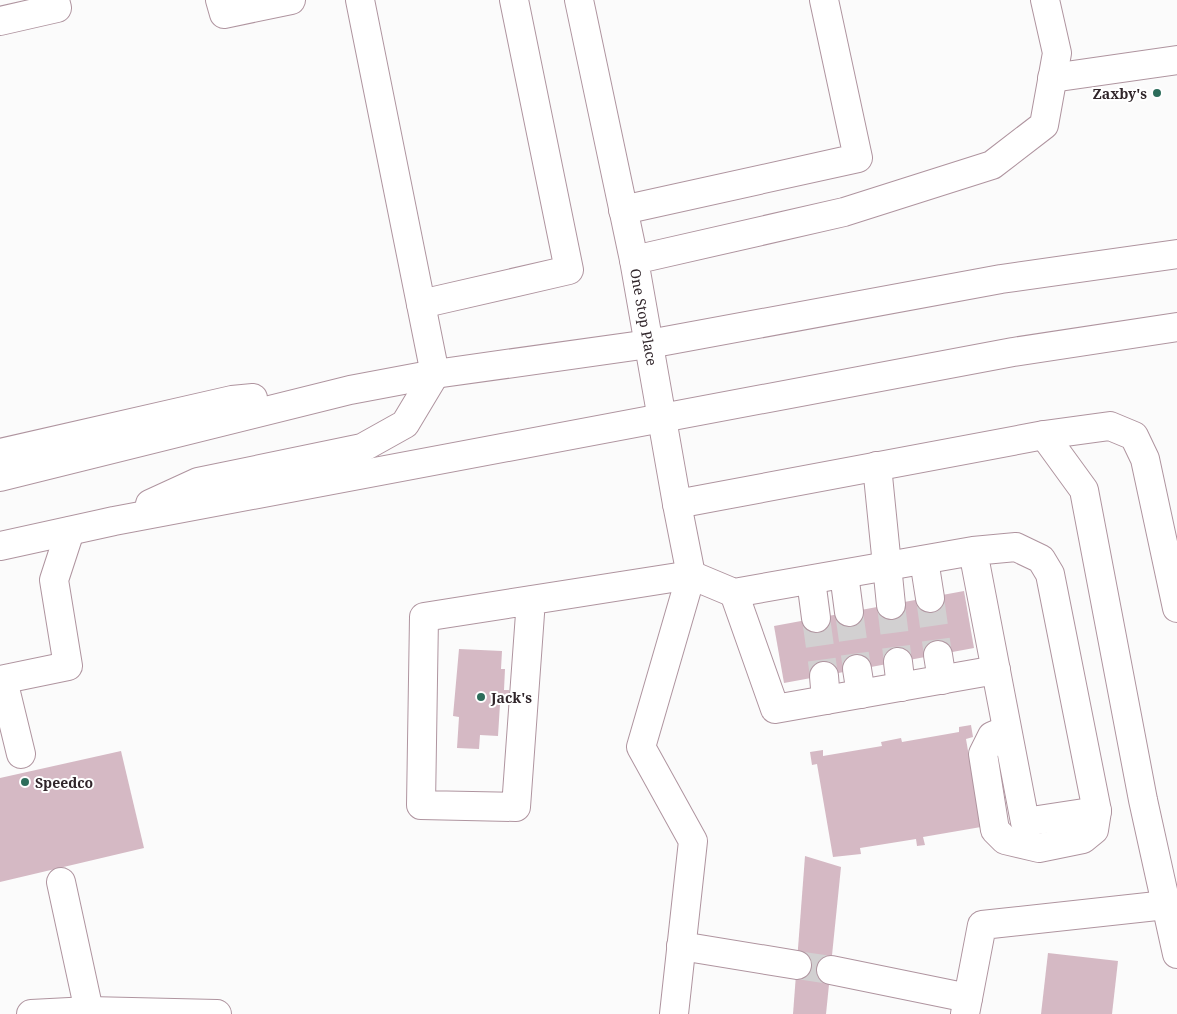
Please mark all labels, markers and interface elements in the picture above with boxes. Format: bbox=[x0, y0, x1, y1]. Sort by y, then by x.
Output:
place label: Zaxby's bbox=[1093, 84, 1147, 103]
marker: Zaxby's bbox=[1151, 87, 1163, 99]
street label: One Stop Place bbox=[626, 267, 662, 367]
place label: Jack's bbox=[490, 688, 532, 707]
marker: Jack's bbox=[475, 691, 487, 703]
place label: Speedco bbox=[35, 773, 93, 792]
marker: Speedco bbox=[19, 776, 31, 788]

